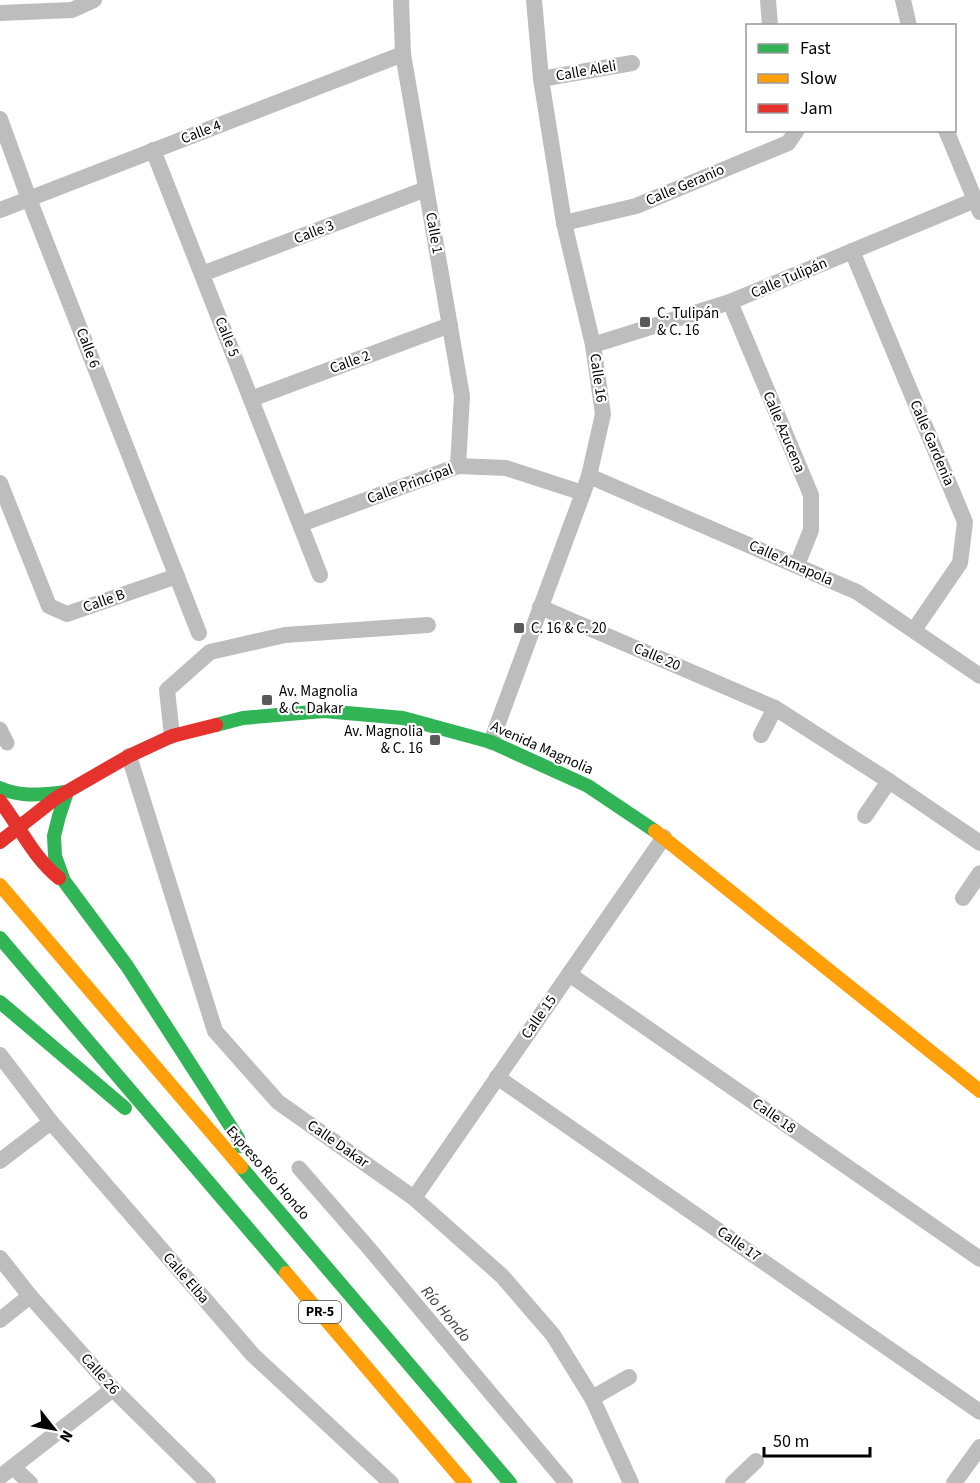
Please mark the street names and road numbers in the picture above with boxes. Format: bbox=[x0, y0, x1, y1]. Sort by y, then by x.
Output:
street label: Calle Aleli bbox=[554, 55, 618, 87]
street label: Calle 4 bbox=[178, 115, 225, 149]
street label: Calle Geranio bbox=[643, 159, 727, 211]
street label: Calle 1 bbox=[420, 211, 448, 255]
street label: Calle 3 bbox=[291, 215, 337, 249]
street label: Calle Tulipán bbox=[748, 252, 830, 304]
street label: Calle 5 bbox=[209, 314, 245, 360]
street label: Calle 6 bbox=[71, 325, 105, 371]
street label: Calle 2 bbox=[327, 345, 373, 379]
street label: Calle 16 bbox=[584, 352, 612, 404]
street label: Calle Azucena bbox=[757, 388, 811, 476]
street label: Calle Gardenia bbox=[904, 397, 960, 489]
street label: Calle Principal bbox=[364, 459, 456, 509]
street label: Calle Amapola bbox=[746, 535, 836, 591]
street label: Calle B bbox=[80, 584, 128, 618]
street label: Calle 20 bbox=[630, 638, 684, 676]
street label: Avenida Magnolia bbox=[487, 716, 597, 780]
street label: Calle 15 bbox=[516, 991, 562, 1043]
street label: Calle 18 bbox=[748, 1093, 800, 1139]
street label: Calle Dakar bbox=[303, 1115, 374, 1173]
street label: Expreso Río Hondo bbox=[221, 1121, 315, 1225]
street label: Calle 17 bbox=[713, 1221, 765, 1267]
street label: Calle Elba bbox=[158, 1248, 214, 1308]
road number: PR-5 bbox=[299, 1301, 341, 1323]
street label: Calle 26 bbox=[76, 1349, 124, 1399]

